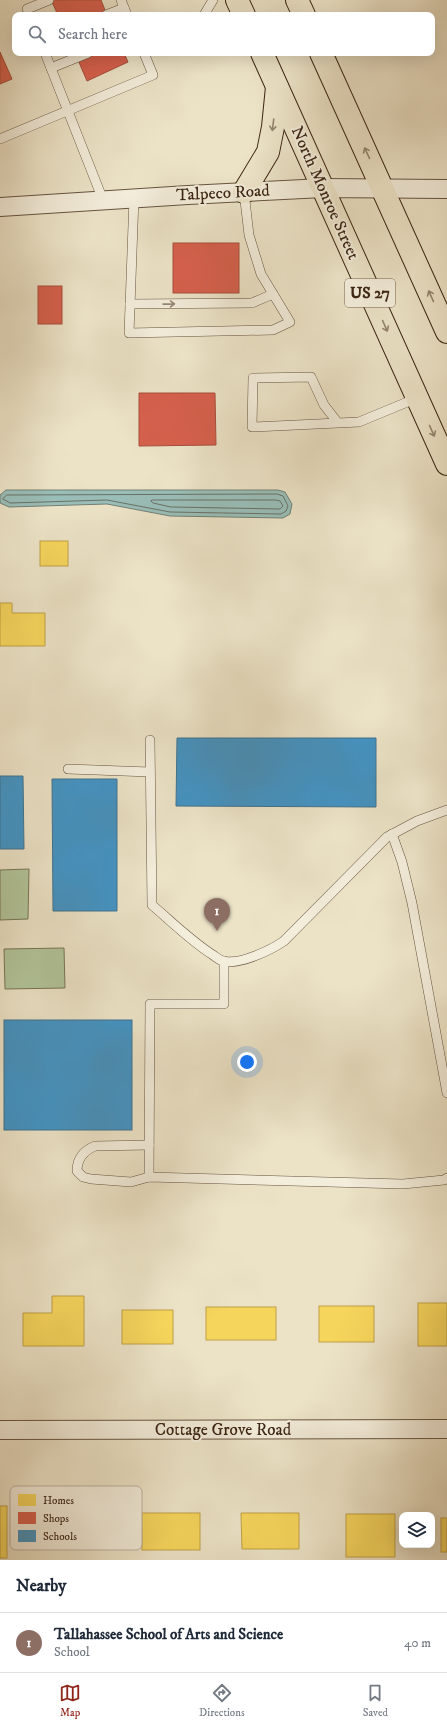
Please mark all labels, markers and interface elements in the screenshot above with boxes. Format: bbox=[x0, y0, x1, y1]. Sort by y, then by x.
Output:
search box bbox=[12, 12, 435, 56]
icon: search bbox=[26, 23, 48, 45]
text: Search here bbox=[58, 25, 127, 44]
one-way arrow bbox=[269, 118, 277, 131]
street label: North Monroe Street bbox=[286, 123, 365, 264]
one-way arrow bbox=[363, 148, 370, 160]
street label: Talpeco Road bbox=[176, 180, 271, 206]
road number: US 27 bbox=[345, 279, 395, 307]
one-way arrow bbox=[427, 290, 434, 302]
one-way arrow bbox=[162, 300, 175, 308]
one-way arrow bbox=[382, 320, 389, 332]
one-way arrow bbox=[429, 425, 436, 437]
pin: 1 bbox=[204, 898, 230, 931]
your location bbox=[237, 1052, 257, 1072]
street label: Cottage Grove Road bbox=[155, 1419, 292, 1441]
legend bbox=[10, 1486, 142, 1550]
text: Homes bbox=[43, 1494, 74, 1508]
text: Shops bbox=[43, 1512, 69, 1526]
map controls bbox=[399, 1512, 435, 1548]
button: layers bbox=[399, 1512, 435, 1548]
text: Schools bbox=[43, 1530, 77, 1544]
text: Nearby bbox=[16, 1575, 66, 1597]
text: Tallahassee School of Arts and Science bbox=[54, 1625, 283, 1644]
text: 1 bbox=[27, 1635, 31, 1651]
text: 40 m bbox=[404, 1635, 431, 1651]
text: School bbox=[54, 1644, 90, 1660]
tab: Map bbox=[59, 1682, 81, 1720]
tab: Directions bbox=[199, 1682, 245, 1720]
tab: Saved bbox=[363, 1682, 388, 1720]

